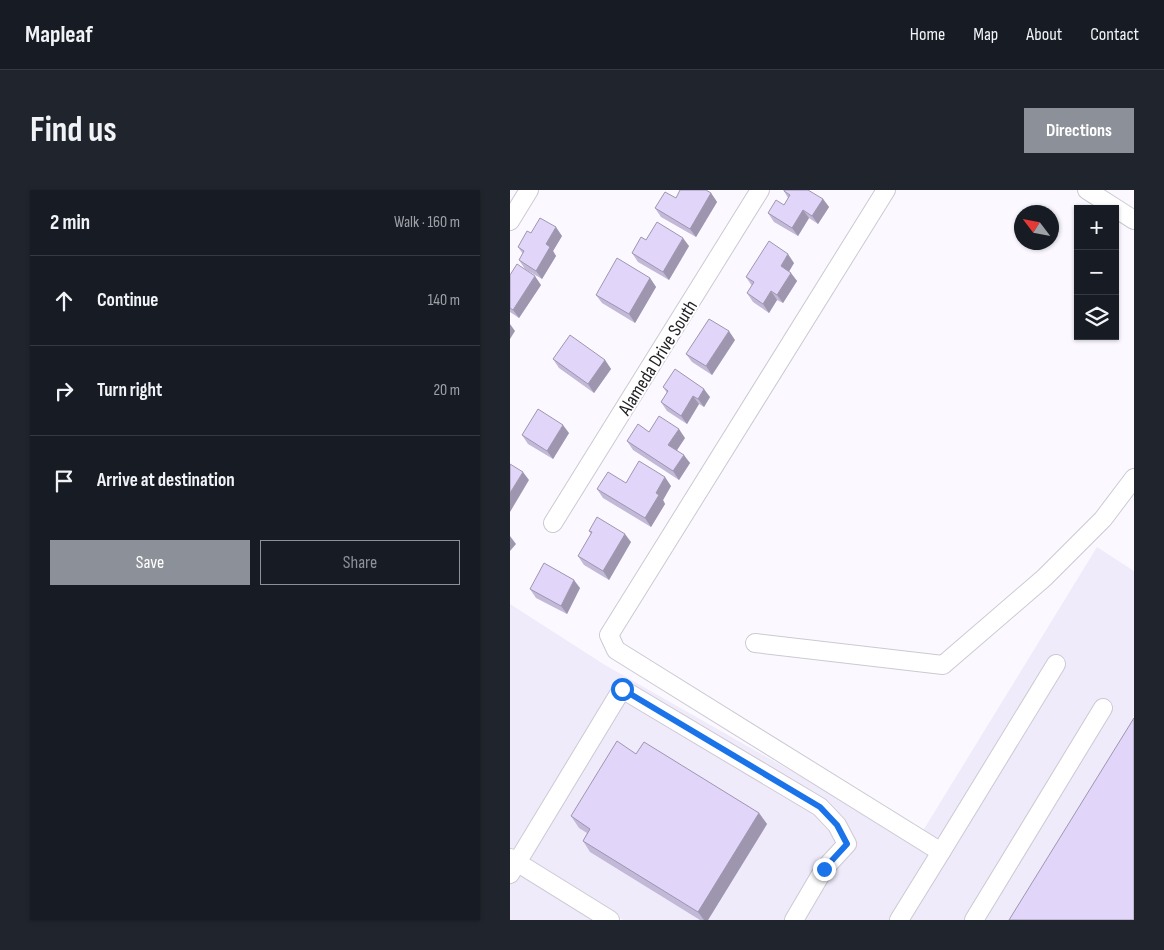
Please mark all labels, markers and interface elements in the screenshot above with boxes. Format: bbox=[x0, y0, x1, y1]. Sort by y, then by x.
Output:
text: Mapleaf bbox=[25, 20, 93, 49]
text: Home bbox=[910, 24, 945, 45]
text: Map bbox=[973, 24, 998, 45]
text: About bbox=[1026, 24, 1062, 45]
text: Contact bbox=[1090, 24, 1139, 45]
button: Directions bbox=[1024, 108, 1134, 153]
text: Find us bbox=[30, 109, 117, 152]
north arrow bbox=[1014, 205, 1059, 250]
map controls bbox=[1074, 205, 1119, 340]
button: + bbox=[1074, 205, 1119, 250]
text: 2 min bbox=[50, 210, 90, 235]
text: Walk · 160 m bbox=[394, 213, 460, 232]
button: − bbox=[1074, 250, 1119, 295]
icon: ahead bbox=[50, 287, 78, 315]
text: Continue bbox=[97, 289, 158, 312]
text: 140 m bbox=[428, 291, 460, 310]
button: layers bbox=[1074, 295, 1119, 340]
street label: Alameda Drive South bbox=[613, 296, 703, 420]
icon: right bbox=[50, 377, 78, 405]
text: Turn right bbox=[97, 379, 162, 402]
text: 20 m bbox=[433, 381, 460, 400]
icon: arrive bbox=[50, 467, 78, 495]
text: Arrive at destination bbox=[97, 469, 235, 492]
button: Save bbox=[50, 540, 250, 585]
button: Share bbox=[260, 540, 460, 585]
route start bbox=[611, 678, 634, 701]
route end bbox=[813, 858, 836, 881]

